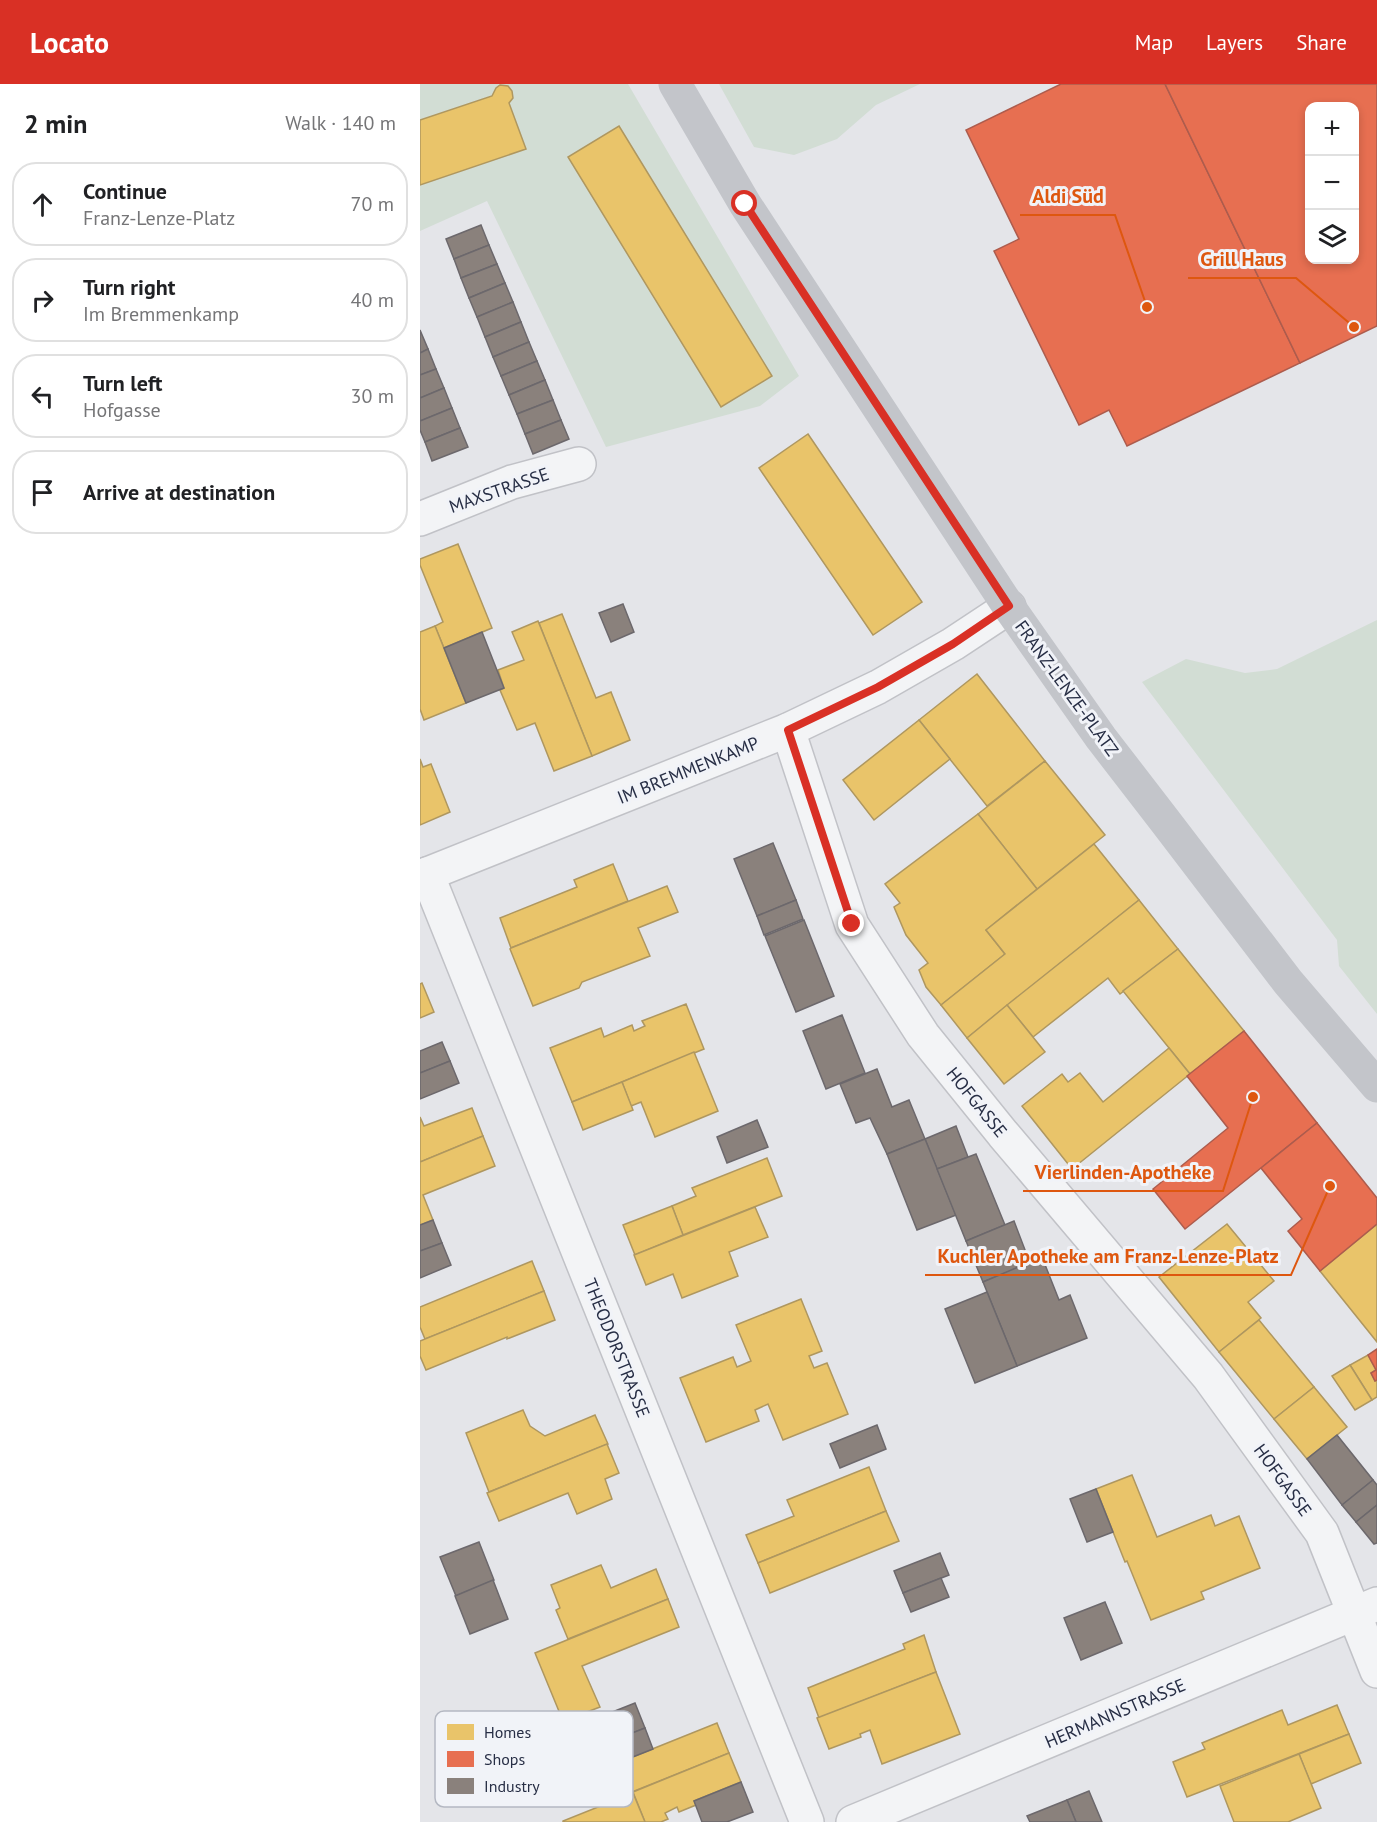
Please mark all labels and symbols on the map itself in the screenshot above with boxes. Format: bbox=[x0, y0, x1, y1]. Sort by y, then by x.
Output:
callout: Aldi Süd bbox=[1020, 177, 1115, 215]
text: Aldi Süd bbox=[1032, 183, 1104, 209]
route start bbox=[731, 190, 757, 216]
callout: Grill Haus bbox=[1188, 240, 1296, 278]
text: Grill Haus bbox=[1200, 246, 1284, 272]
street label: MAXSTRASSE bbox=[446, 462, 552, 518]
street label: FRANZ-LENZE-PLATZ bbox=[1010, 616, 1124, 760]
street label: IM BREMMENKAMP bbox=[614, 731, 762, 809]
route end bbox=[838, 910, 864, 936]
street label: HOFGASSE bbox=[942, 1062, 1012, 1142]
callout: Vierlinden-Apotheke bbox=[1023, 1153, 1223, 1191]
text: Vierlinden-Apotheke bbox=[1034, 1159, 1211, 1185]
callout: Kuchler Apotheke am Franz-Lenze-Platz bbox=[925, 1237, 1291, 1275]
text: Kuchler Apotheke am Franz-Lenze-Platz bbox=[937, 1243, 1279, 1269]
street label: THEODORSTRASSE bbox=[579, 1275, 655, 1421]
street label: HOFGASSE bbox=[1249, 1439, 1317, 1521]
street label: HERMANNSTRASSE bbox=[1041, 1673, 1189, 1753]
legend bbox=[435, 1711, 633, 1807]
text: Homes bbox=[484, 1722, 531, 1742]
text: Shops bbox=[484, 1749, 525, 1769]
text: Industry bbox=[484, 1776, 540, 1796]

